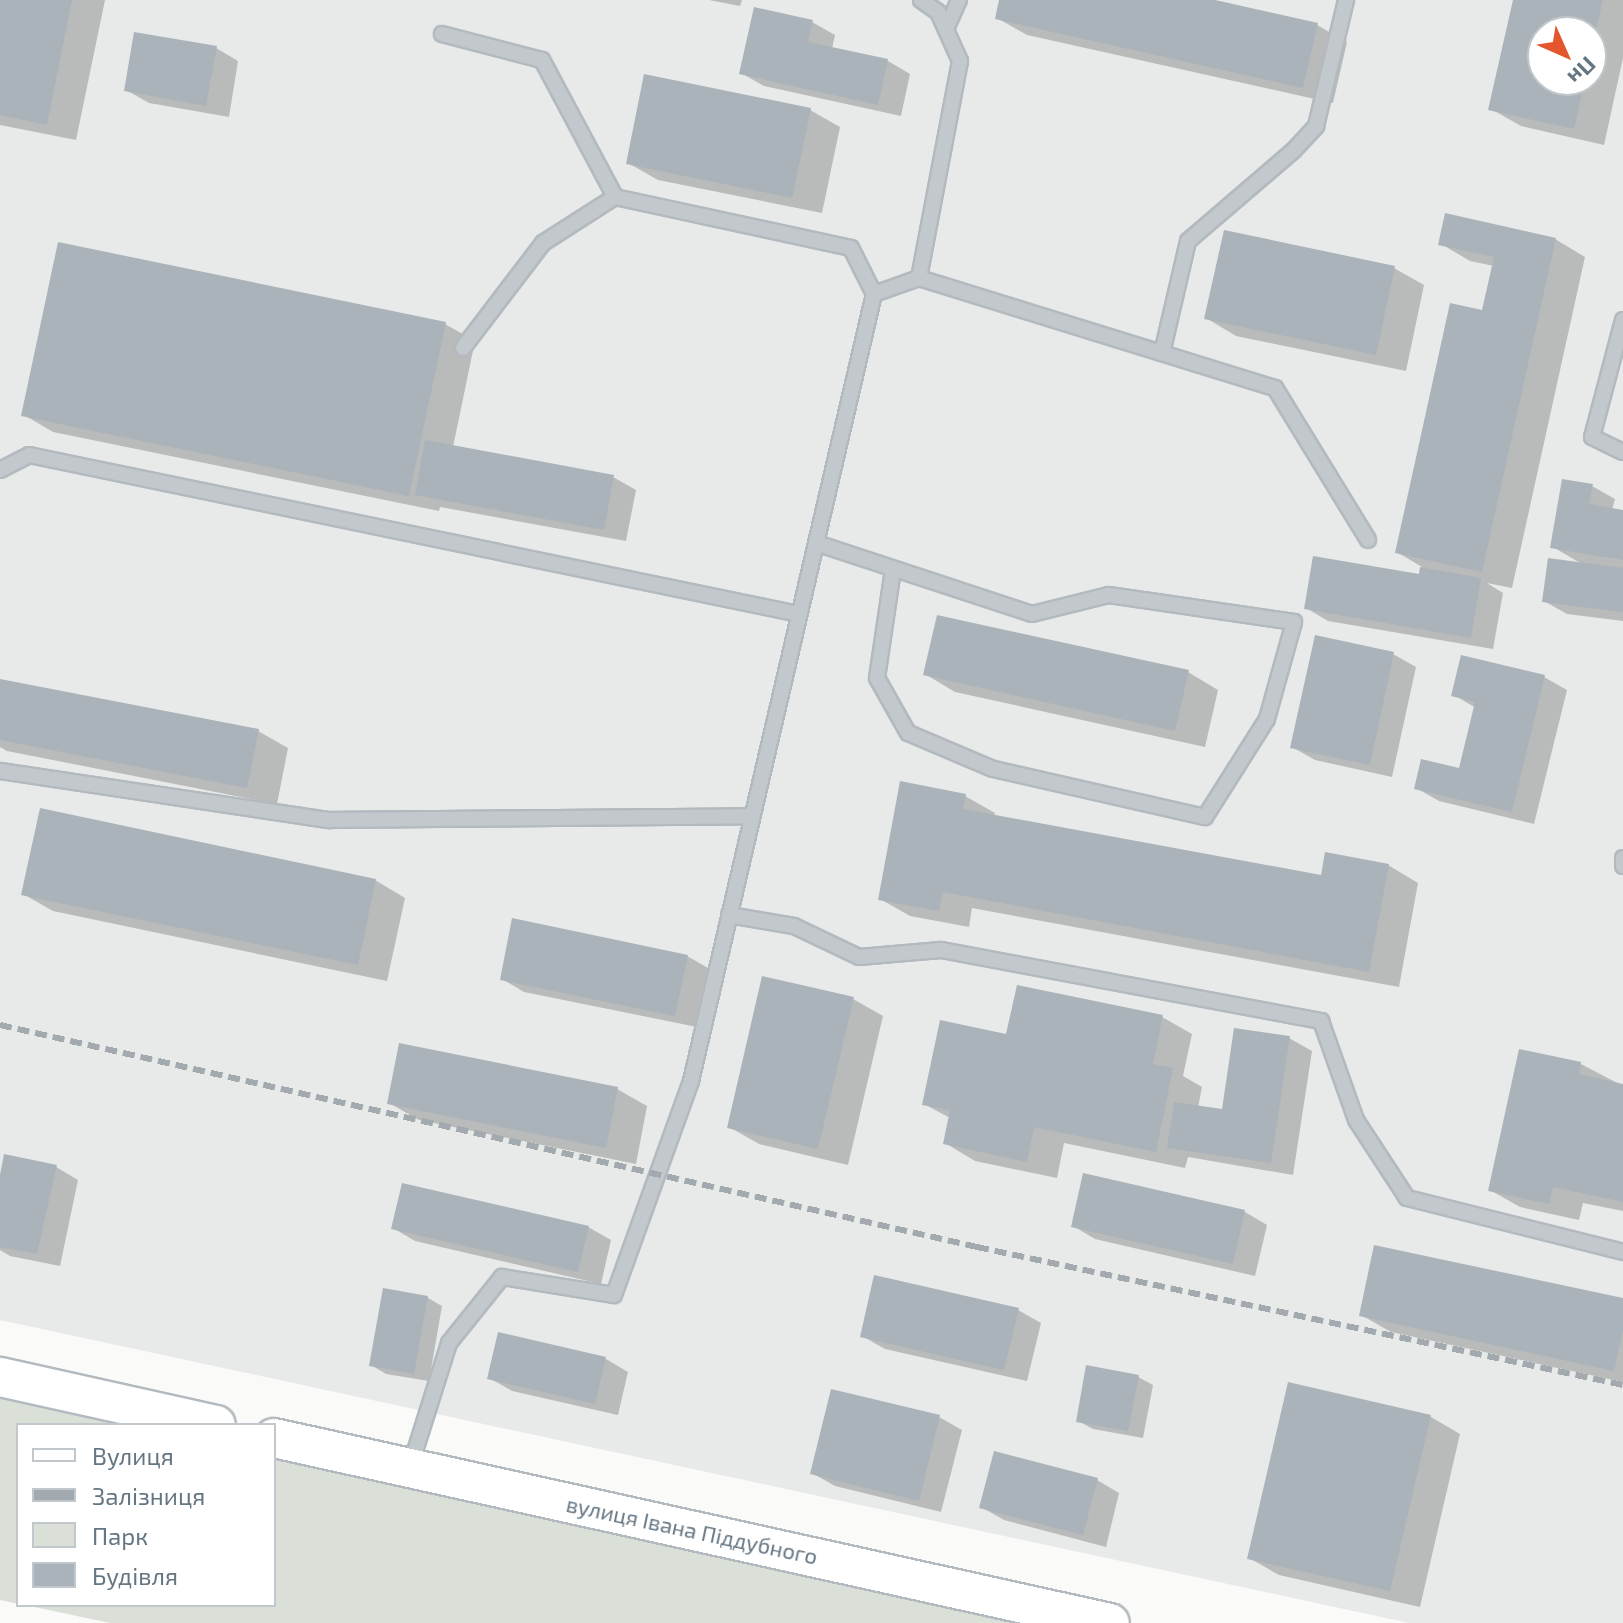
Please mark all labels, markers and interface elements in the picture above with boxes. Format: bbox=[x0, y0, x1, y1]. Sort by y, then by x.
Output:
north arrow bbox=[1527, 16, 1607, 96]
text: Пн bbox=[1563, 52, 1602, 91]
legend bbox=[16, 1423, 276, 1607]
text: Вулиця bbox=[92, 1441, 174, 1470]
text: Залізниця bbox=[92, 1481, 205, 1510]
street label: вулиця Івана Піддубного bbox=[564, 1490, 820, 1570]
text: Парк bbox=[92, 1521, 148, 1550]
text: Будівля bbox=[92, 1561, 178, 1590]

